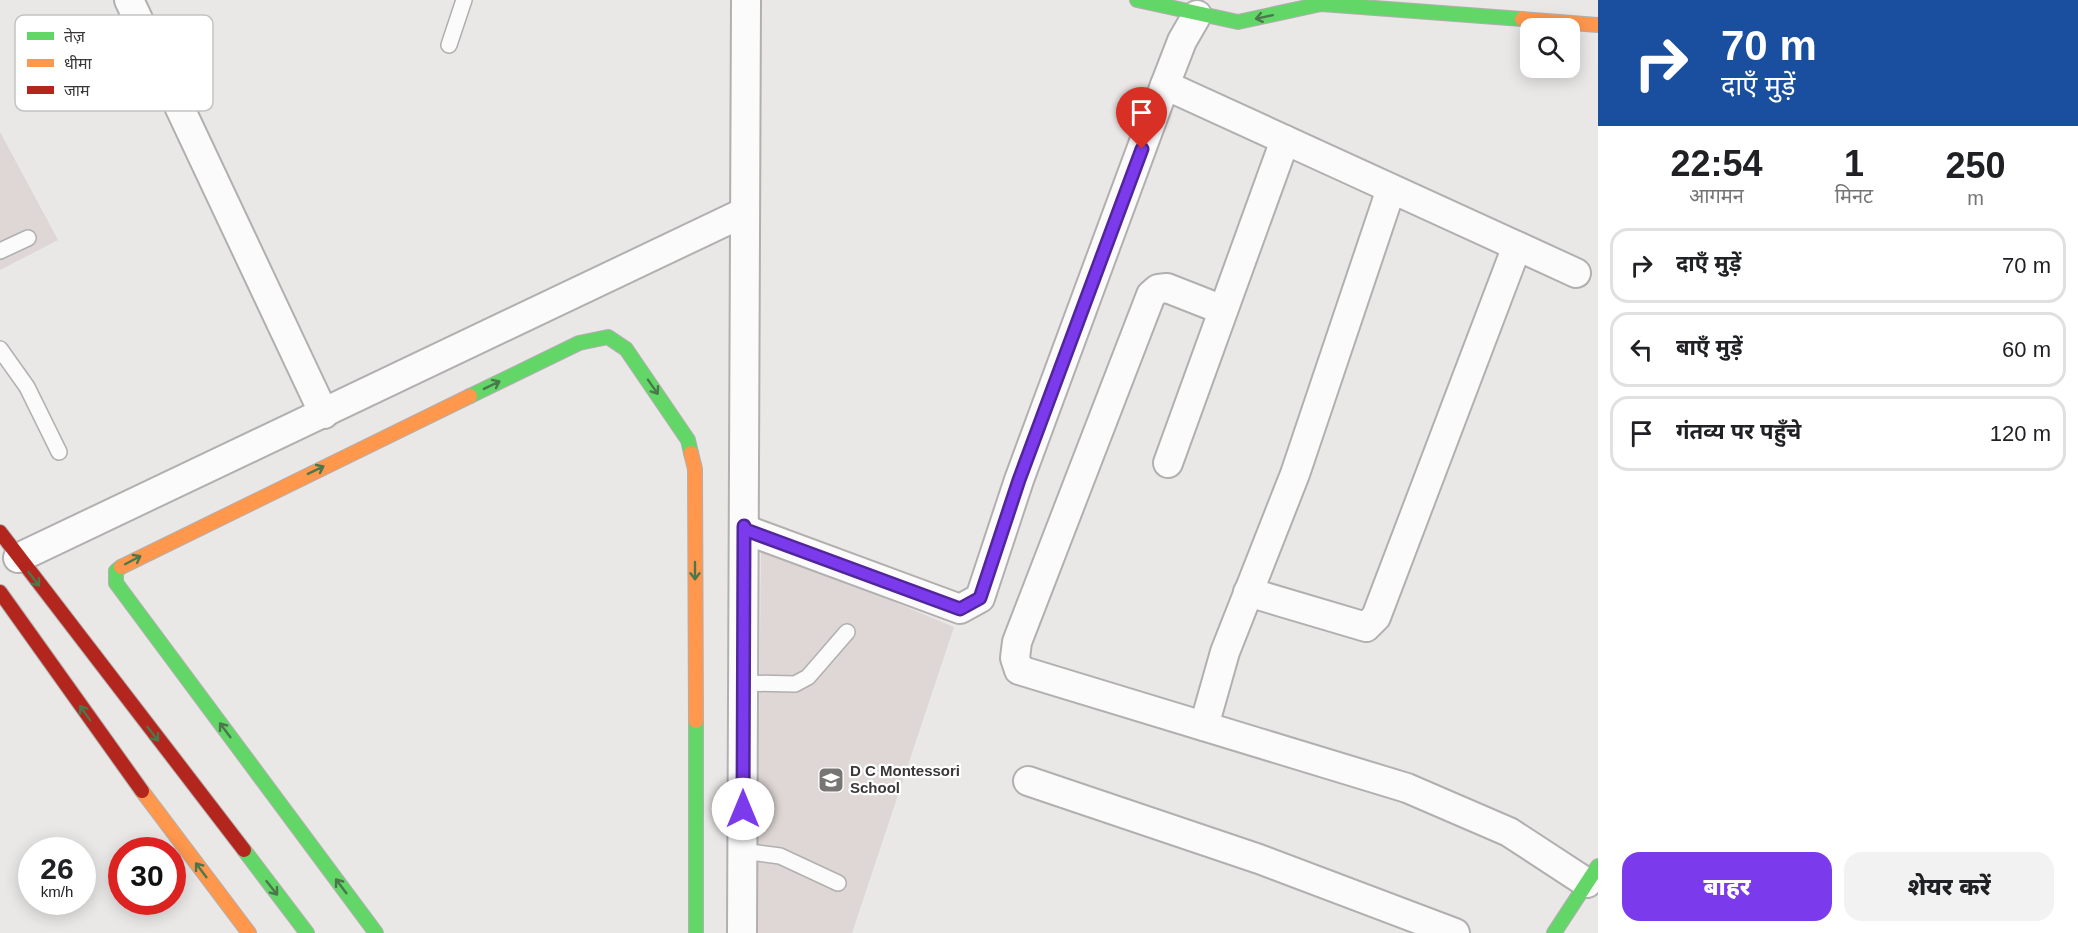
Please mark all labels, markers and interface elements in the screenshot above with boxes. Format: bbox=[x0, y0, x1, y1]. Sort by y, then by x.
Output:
one-way arrow bbox=[1254, 12, 1274, 23]
legend bbox=[15, 15, 213, 111]
map controls bbox=[1520, 18, 1580, 78]
button: search bbox=[1520, 18, 1580, 78]
text: 70 m bbox=[1721, 22, 1817, 69]
icon: right bbox=[1622, 24, 1700, 102]
text: तेज़ bbox=[64, 27, 86, 45]
text: धीमा bbox=[64, 55, 93, 72]
text: दाएँ मुड़ें bbox=[1721, 71, 1795, 101]
text: जाम bbox=[64, 82, 90, 99]
pin bbox=[1116, 87, 1167, 149]
icon: arrive bbox=[1125, 96, 1158, 129]
text: 22:54 bbox=[1670, 143, 1762, 184]
text: 1 bbox=[1844, 143, 1864, 184]
text: 250 bbox=[1946, 145, 2006, 186]
text: आगमन bbox=[1689, 185, 1744, 207]
text: मिनट bbox=[1835, 185, 1873, 207]
text: m bbox=[1967, 187, 1984, 209]
icon: right bbox=[1625, 249, 1658, 282]
text: दाएँ मुड़ें bbox=[1676, 251, 1741, 276]
text: 70 m bbox=[2002, 253, 2051, 278]
icon: left bbox=[1625, 333, 1658, 366]
text: बाएँ मुड़ें bbox=[1676, 335, 1742, 360]
text: 60 m bbox=[2002, 337, 2051, 362]
one-way arrow bbox=[482, 379, 500, 390]
one-way arrow bbox=[647, 379, 659, 395]
icon: arrive bbox=[1625, 417, 1658, 450]
text: गंतव्य पर पहुँचे bbox=[1676, 419, 1801, 444]
text: 120 m bbox=[1990, 421, 2051, 446]
one-way arrow bbox=[307, 463, 325, 475]
one-way arrow bbox=[124, 554, 142, 565]
one-way arrow bbox=[689, 560, 701, 580]
one-way arrow bbox=[28, 571, 41, 587]
one-way arrow bbox=[79, 706, 91, 722]
one-way arrow bbox=[218, 722, 231, 738]
one-way arrow bbox=[147, 725, 160, 741]
place label: D C Montessori School bbox=[850, 762, 960, 796]
school or university icon: D C Montessori School bbox=[816, 765, 846, 795]
position arrow bbox=[711, 777, 775, 841]
speed limit sign: 30 bbox=[108, 837, 186, 915]
text: 26 bbox=[40, 852, 74, 885]
button: बाहर bbox=[1622, 852, 1832, 921]
button: शेयर करें bbox=[1844, 852, 2054, 921]
one-way arrow bbox=[195, 862, 207, 878]
one-way arrow bbox=[335, 879, 347, 895]
one-way arrow bbox=[266, 880, 279, 896]
text: km/h bbox=[41, 883, 73, 900]

